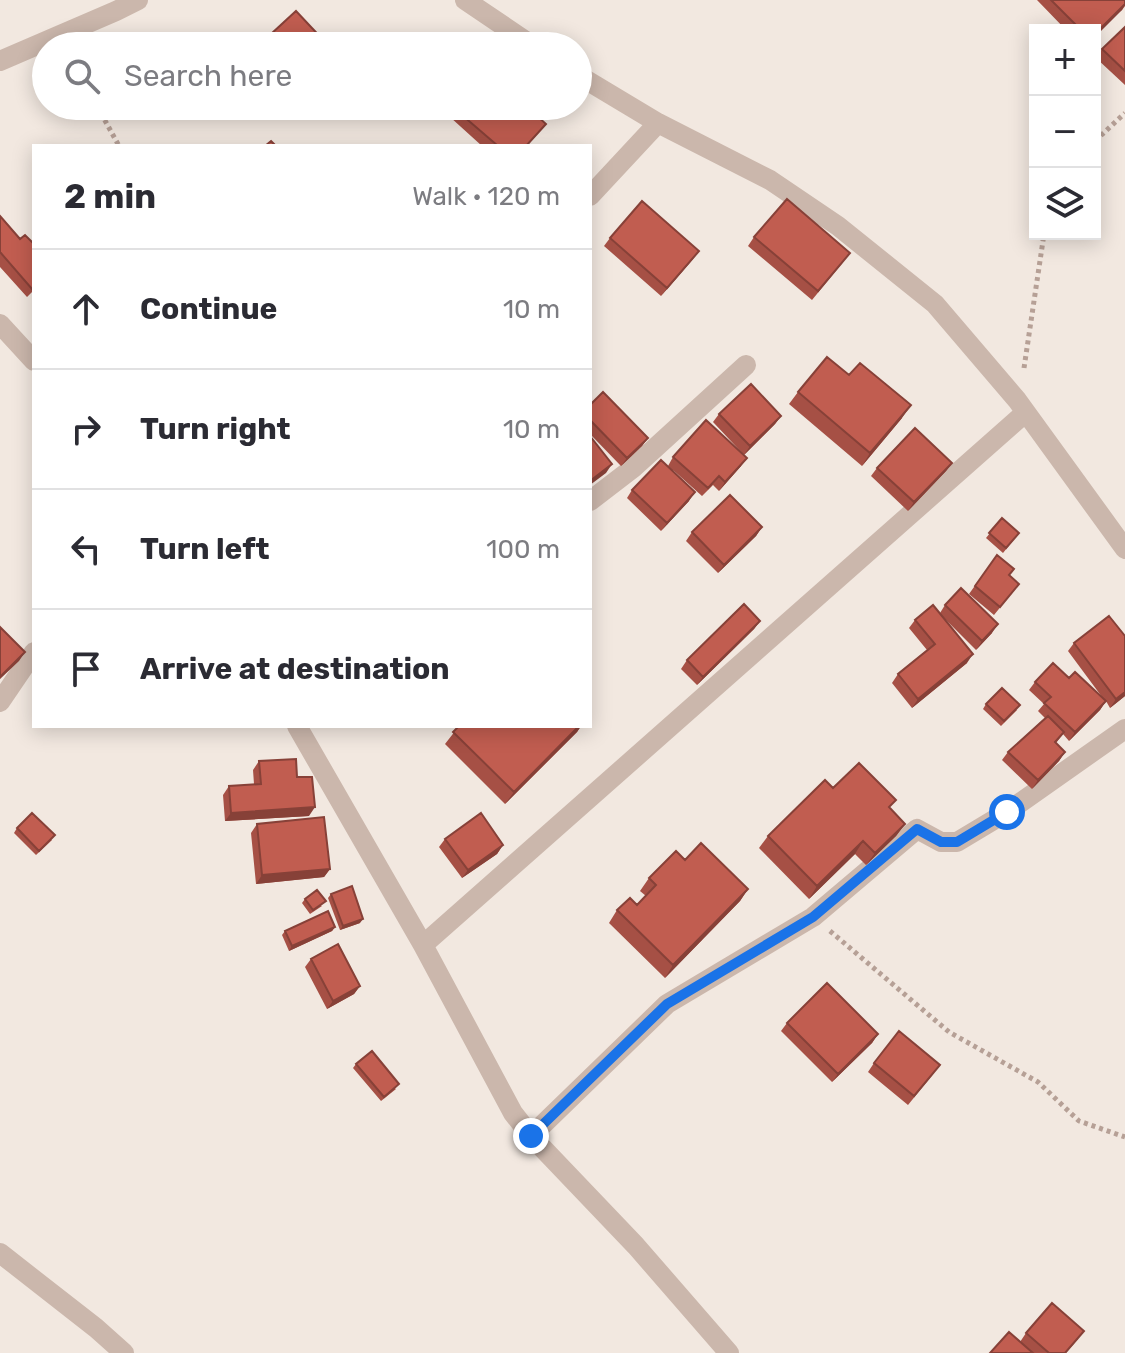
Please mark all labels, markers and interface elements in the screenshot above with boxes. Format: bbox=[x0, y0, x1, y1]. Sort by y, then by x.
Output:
map controls bbox=[1029, 24, 1101, 240]
button: + bbox=[1029, 24, 1101, 96]
search box bbox=[32, 32, 592, 120]
icon: search bbox=[60, 54, 104, 98]
text: Search here bbox=[124, 58, 292, 94]
button: − bbox=[1029, 96, 1101, 168]
button: layers bbox=[1029, 168, 1101, 240]
text: 2 min bbox=[64, 176, 156, 217]
text: Walk · 120 m bbox=[412, 181, 560, 212]
icon: ahead bbox=[64, 287, 108, 331]
text: Continue bbox=[140, 291, 277, 327]
text: 10 m bbox=[503, 294, 560, 325]
icon: right bbox=[64, 407, 108, 451]
text: Turn right bbox=[140, 411, 291, 447]
text: 10 m bbox=[503, 414, 560, 445]
icon: left bbox=[64, 527, 108, 571]
text: Turn left bbox=[140, 531, 270, 567]
text: 100 m bbox=[486, 534, 560, 565]
icon: arrive bbox=[64, 647, 108, 691]
text: Arrive at destination bbox=[140, 651, 450, 687]
route start bbox=[989, 794, 1025, 830]
route end bbox=[513, 1118, 549, 1154]

